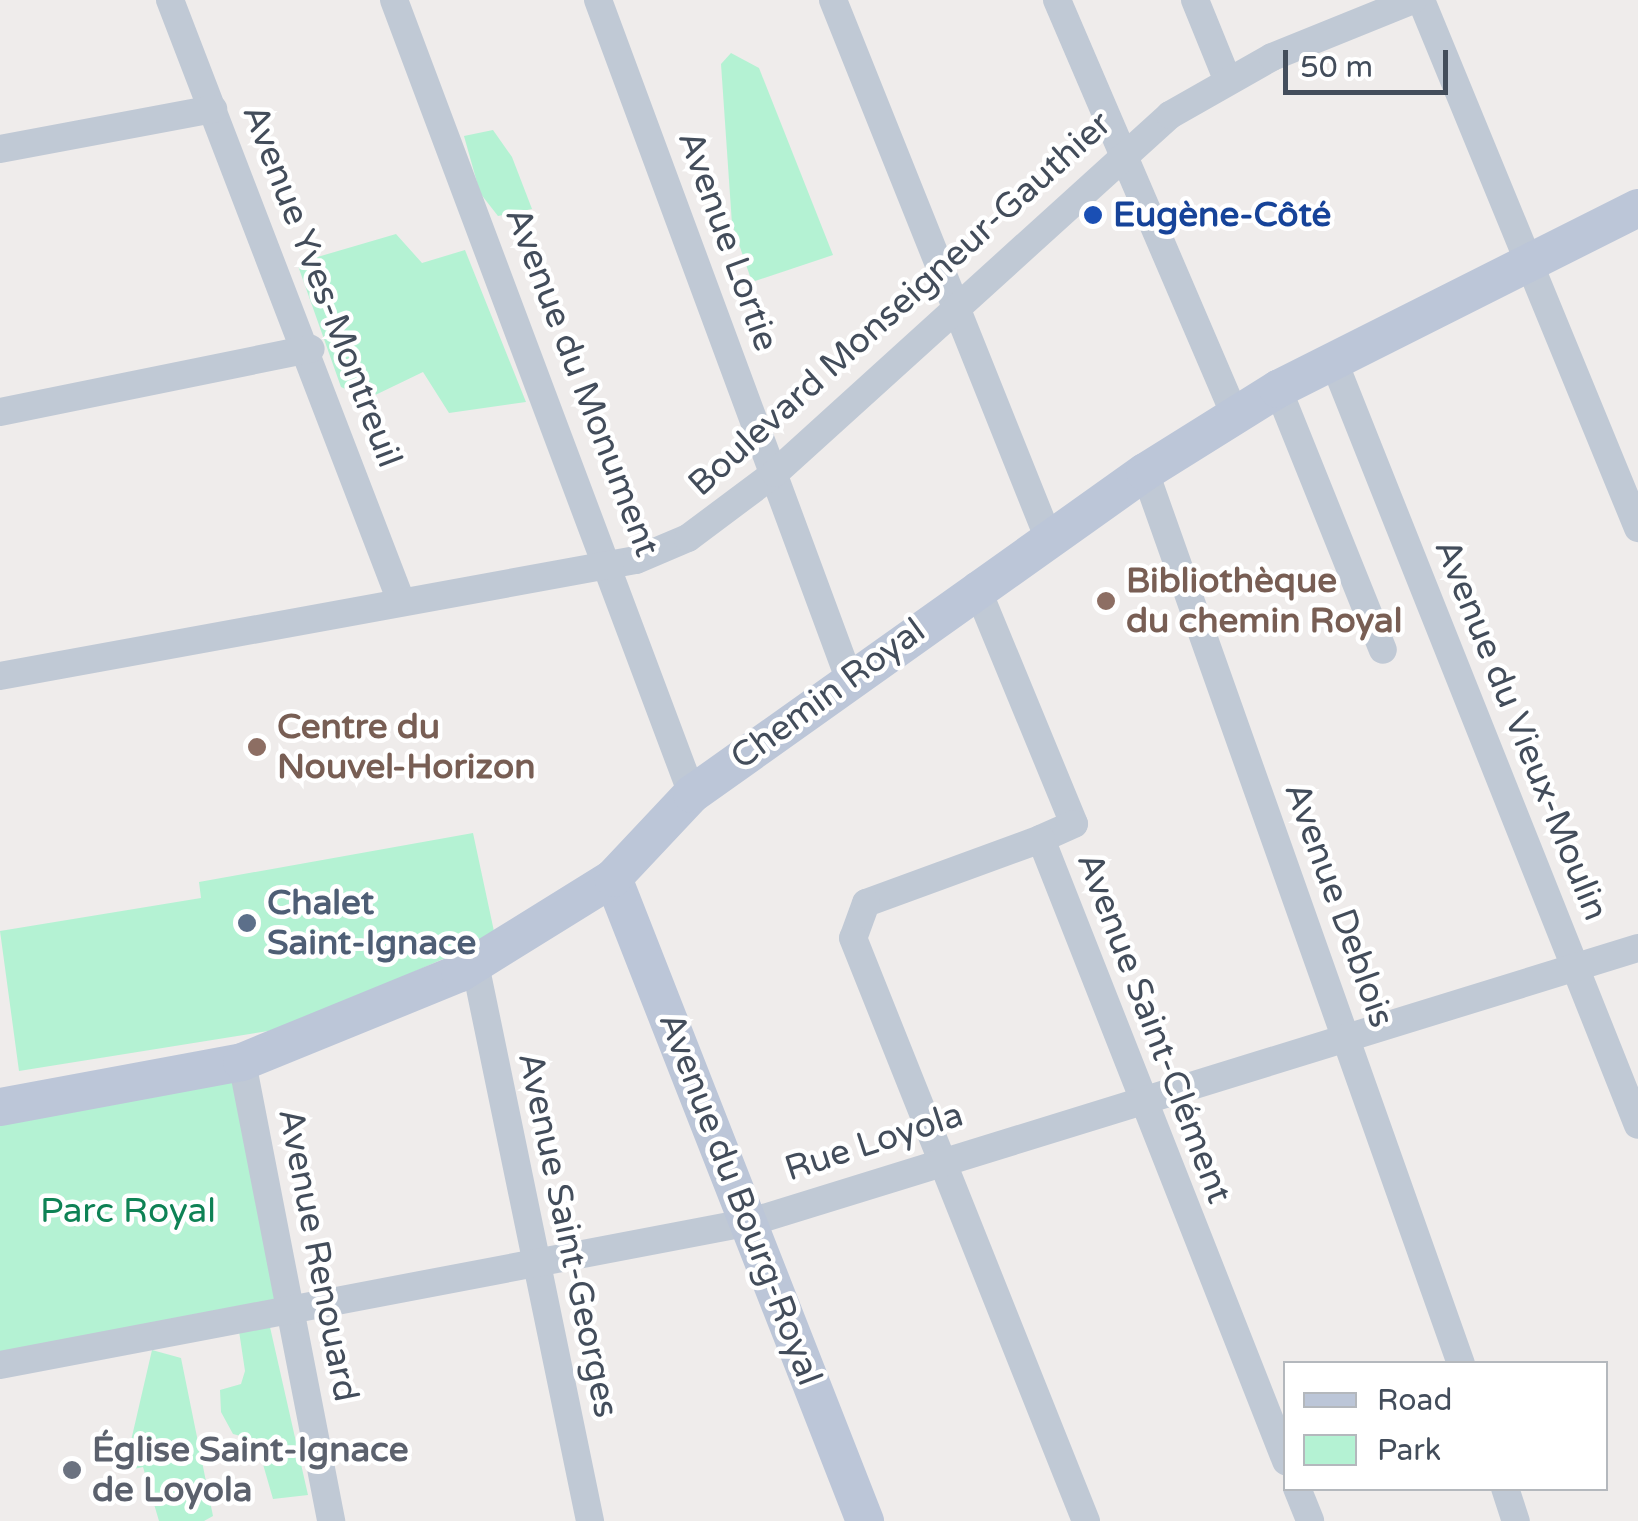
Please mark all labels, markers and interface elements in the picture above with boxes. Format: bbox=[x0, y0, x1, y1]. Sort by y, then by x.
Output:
scale bar bbox=[1288, 30, 1453, 92]
text: 50 m bbox=[1300, 49, 1373, 86]
street label: Avenue Yves-Montreuil bbox=[233, 99, 411, 473]
street label: Boulevard Monseigneur-Gauthier bbox=[680, 103, 1120, 505]
street label: Avenue Lortie bbox=[669, 125, 787, 357]
place label: Eugène-Côté bbox=[1113, 194, 1331, 236]
street label: Avenue du Monument bbox=[496, 202, 668, 562]
marker: Eugène-Côté bbox=[1082, 204, 1104, 226]
street label: Avenue du Vieux-Moulin bbox=[1425, 533, 1617, 927]
place label: Bibliothèque du chemin Royal bbox=[1126, 560, 1402, 642]
marker: Bibliothèque du chemin Royal bbox=[1095, 590, 1117, 612]
street label: Chemin Royal bbox=[723, 610, 933, 778]
place label: Centre du Nouvel-Horizon bbox=[277, 706, 536, 788]
marker: Centre du Nouvel-Horizon bbox=[246, 736, 268, 758]
street label: Avenue Deblois bbox=[1275, 777, 1403, 1033]
street label: Avenue Saint-Clément bbox=[1068, 847, 1240, 1209]
place label: Chalet Saint-Ignace bbox=[267, 882, 476, 964]
marker: Chalet Saint-Ignace bbox=[236, 912, 258, 934]
street label: Avenue du Bourg-Royal bbox=[649, 1007, 831, 1391]
street label: Avenue Saint-Georges bbox=[509, 1049, 627, 1421]
street label: Rue Loyola bbox=[780, 1094, 968, 1190]
street label: Avenue Renouard bbox=[269, 1105, 367, 1405]
park label: Parc Royal bbox=[40, 1190, 216, 1232]
legend bbox=[1283, 1361, 1608, 1491]
text: Road bbox=[1377, 1382, 1452, 1419]
place label: Église Saint-Ignace de Loyola bbox=[92, 1429, 408, 1511]
text: Park bbox=[1377, 1432, 1441, 1469]
marker: Église Saint-Ignace de Loyola bbox=[61, 1459, 83, 1481]

